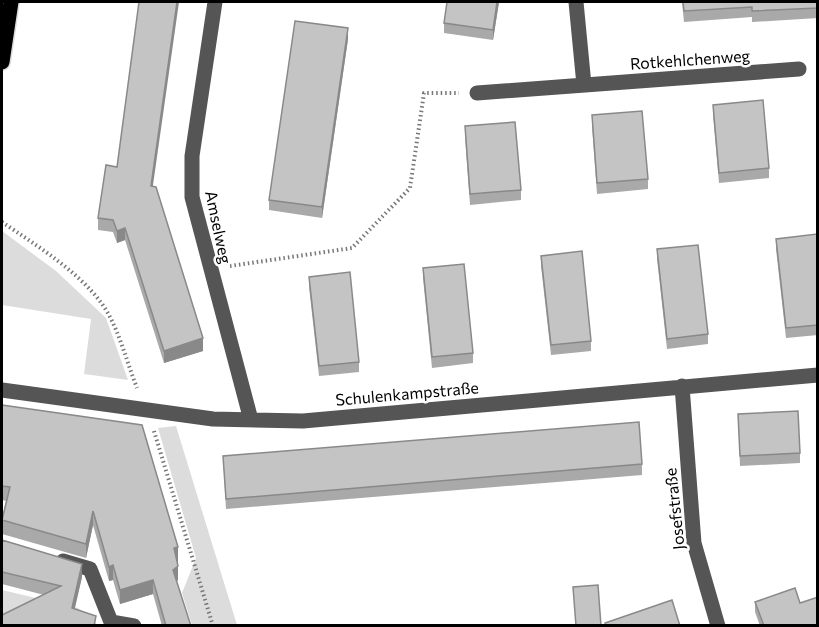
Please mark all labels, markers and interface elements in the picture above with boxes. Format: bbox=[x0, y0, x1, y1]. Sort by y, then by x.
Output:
street label: Rotkehlchenweg bbox=[629, 45, 751, 73]
street label: Amselweg bbox=[202, 189, 236, 266]
street label: Schulenkampstraße bbox=[334, 377, 480, 409]
street label: Josefstraße bbox=[660, 467, 688, 551]

